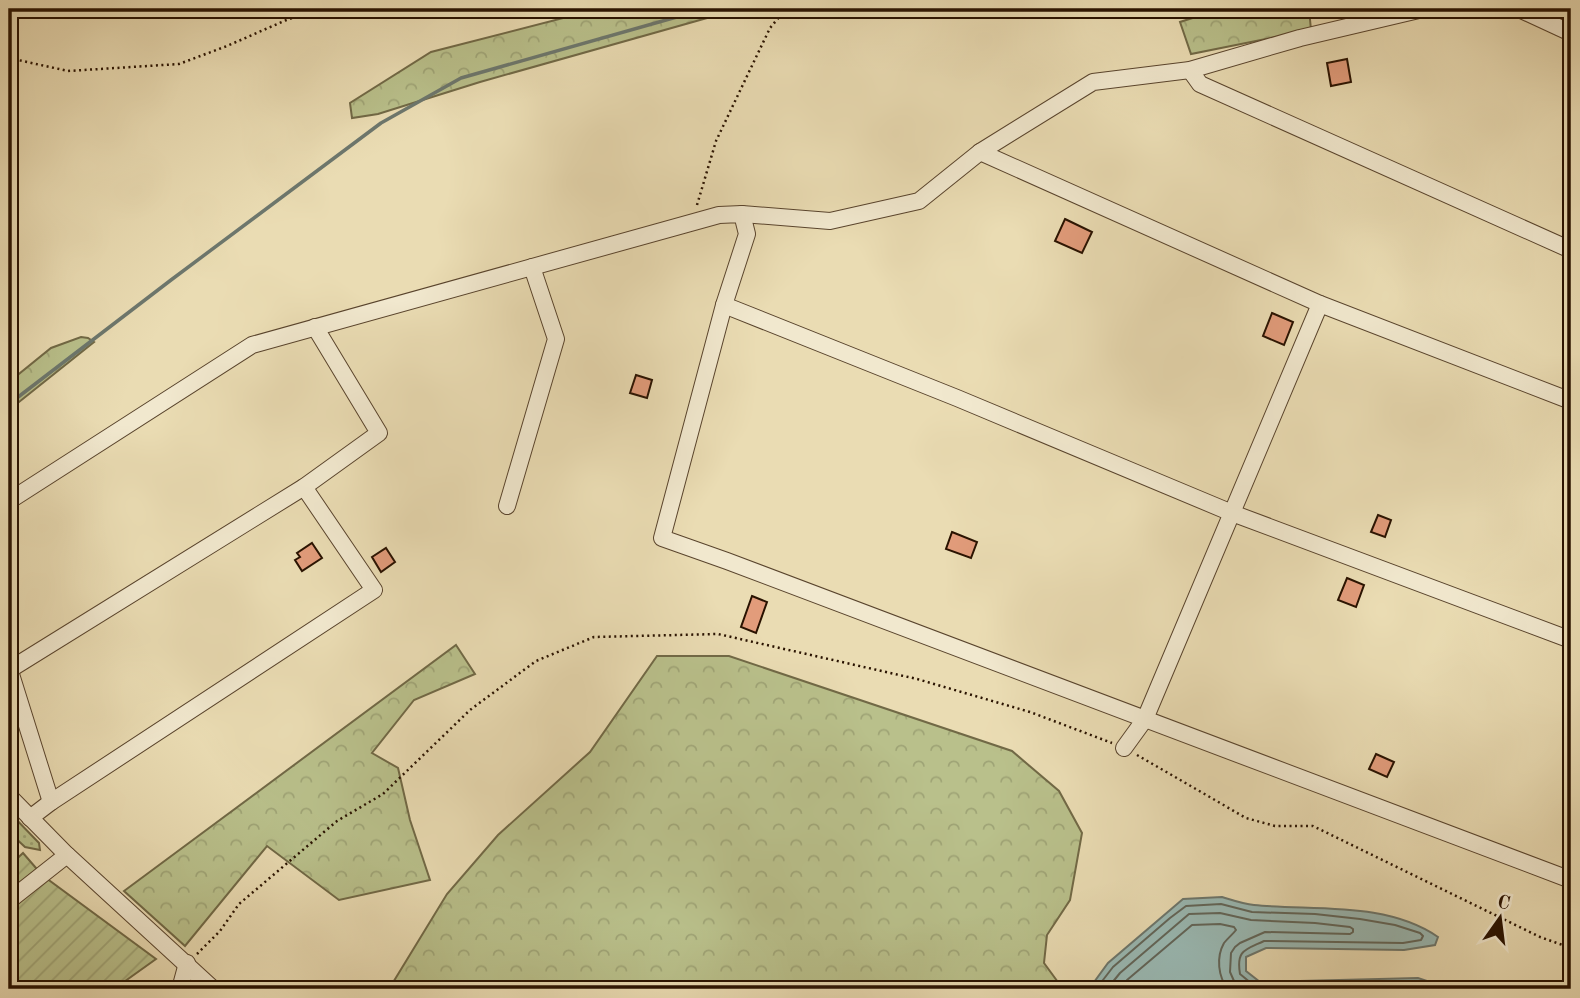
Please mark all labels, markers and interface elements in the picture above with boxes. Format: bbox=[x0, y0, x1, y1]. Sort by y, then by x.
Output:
north arrow bbox=[1464, 883, 1534, 953]
text: С bbox=[1495, 893, 1512, 915]

